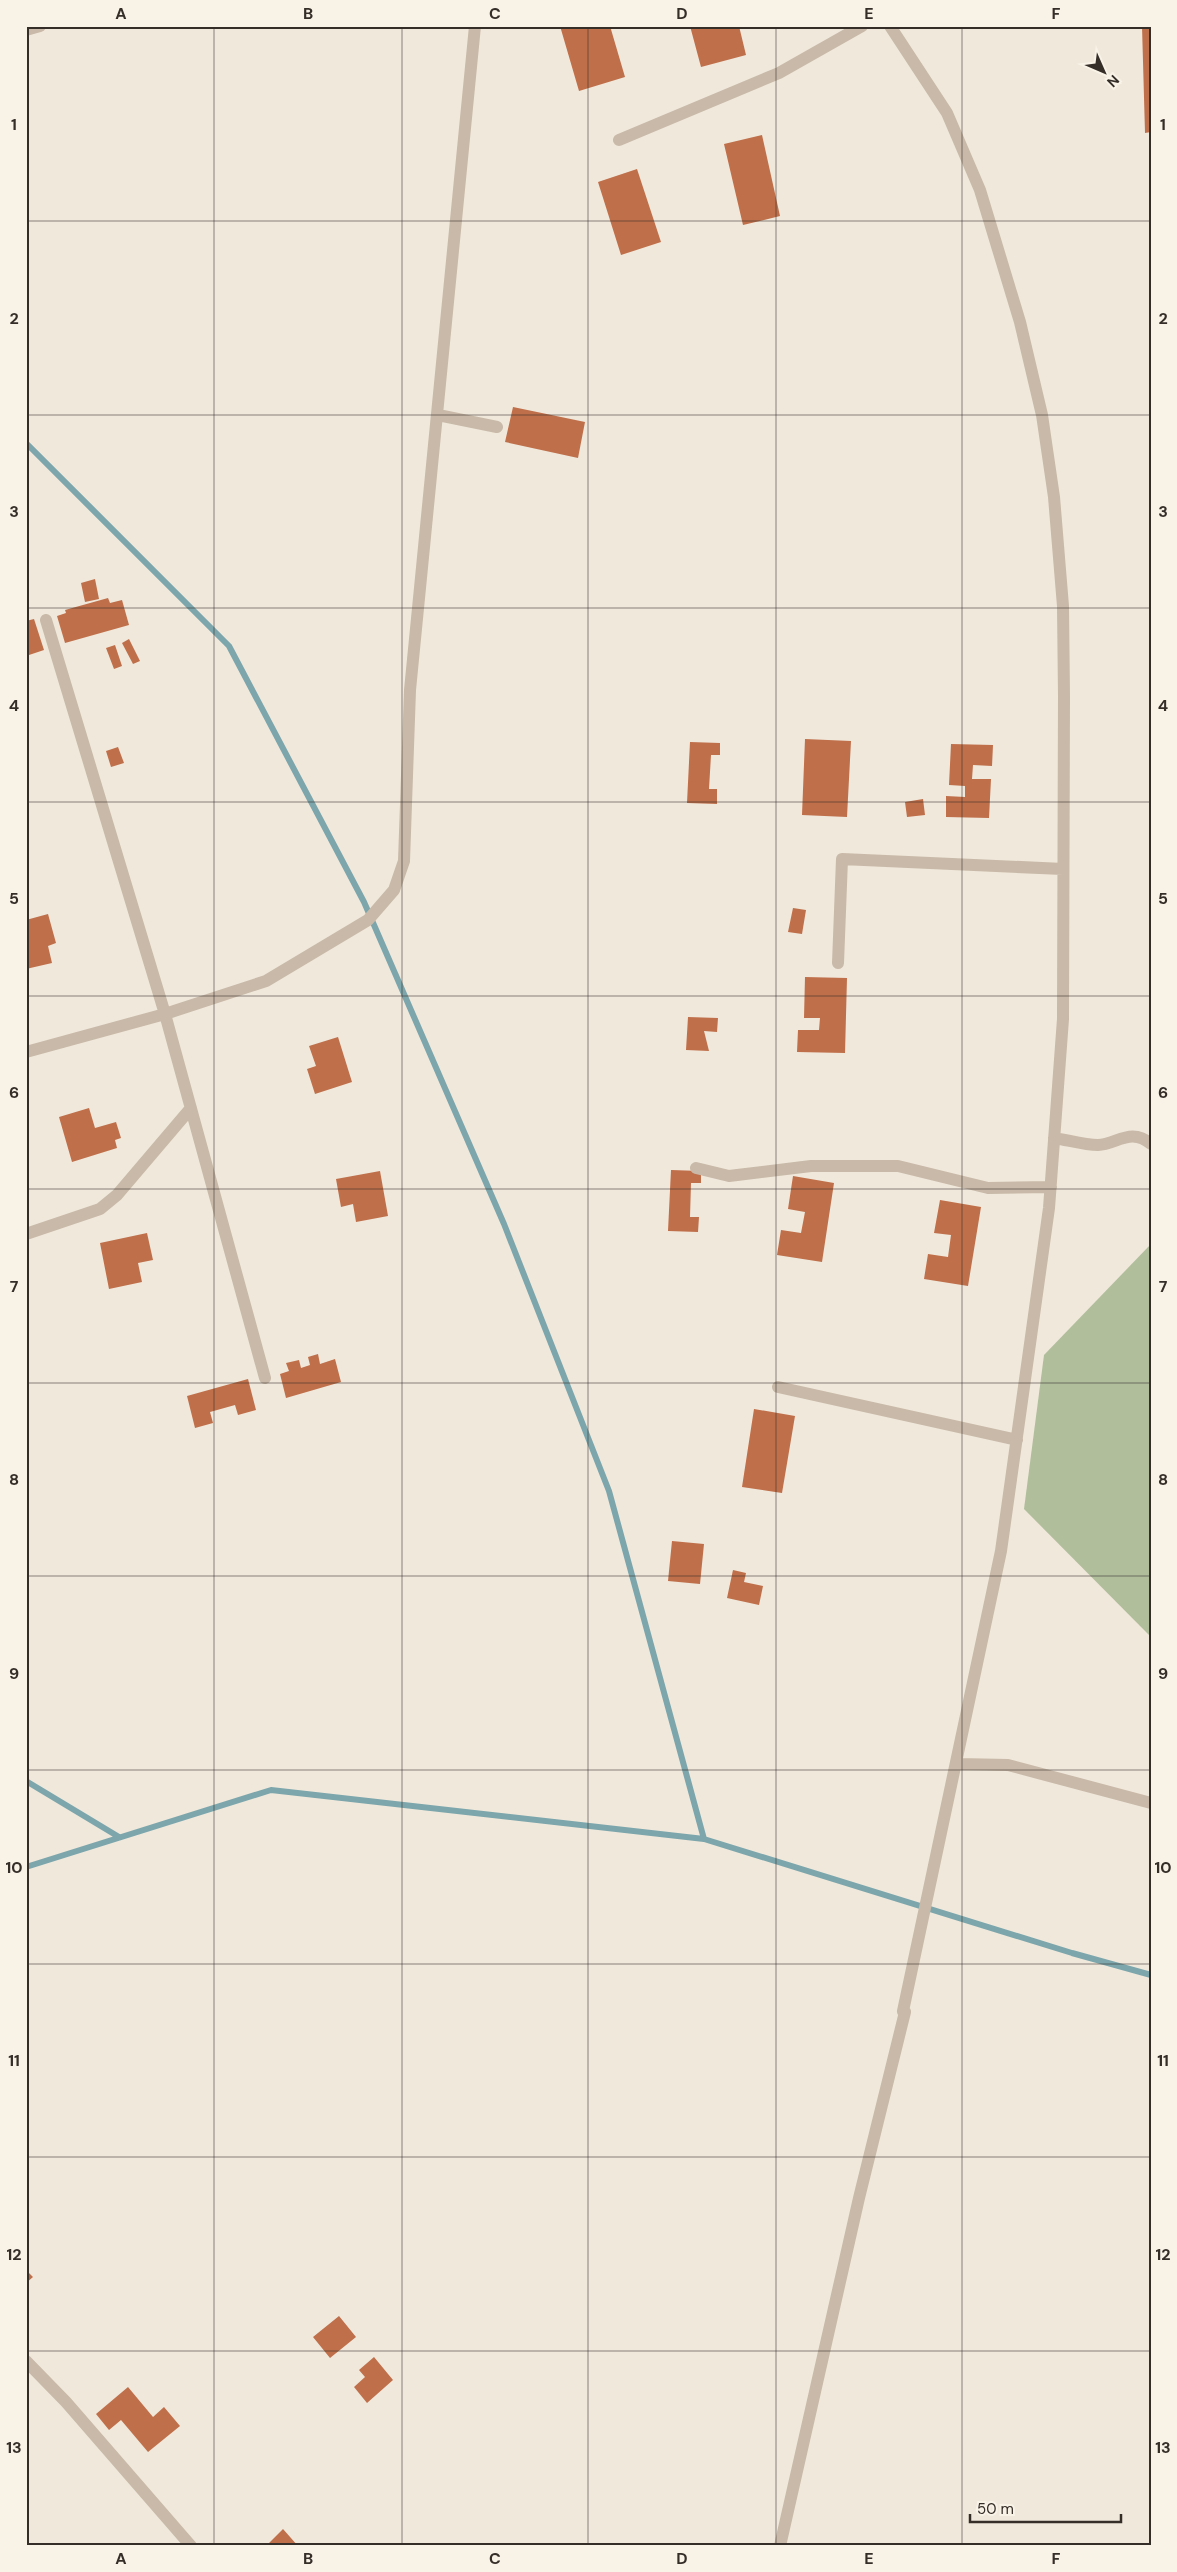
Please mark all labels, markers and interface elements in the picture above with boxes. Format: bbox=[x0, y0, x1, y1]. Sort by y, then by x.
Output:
text: A bbox=[115, 3, 127, 24]
text: B bbox=[303, 3, 313, 24]
text: C bbox=[489, 3, 501, 24]
text: D bbox=[676, 3, 688, 24]
text: E bbox=[864, 3, 874, 24]
text: F bbox=[1052, 3, 1061, 24]
north arrow bbox=[1080, 48, 1130, 98]
text: N bbox=[1103, 71, 1123, 91]
text: 1 bbox=[11, 114, 17, 135]
text: 1 bbox=[1160, 114, 1166, 135]
text: 2 bbox=[9, 308, 19, 329]
text: 2 bbox=[1158, 308, 1168, 329]
text: 3 bbox=[9, 501, 19, 522]
text: 3 bbox=[1158, 501, 1168, 522]
text: 4 bbox=[9, 695, 19, 716]
text: 4 bbox=[1158, 695, 1168, 716]
text: 5 bbox=[9, 888, 19, 909]
text: 5 bbox=[1158, 888, 1168, 909]
text: 6 bbox=[9, 1082, 19, 1103]
text: 6 bbox=[1158, 1082, 1168, 1103]
text: 7 bbox=[10, 1276, 19, 1297]
text: 7 bbox=[1159, 1276, 1168, 1297]
text: 8 bbox=[9, 1469, 19, 1490]
text: 8 bbox=[1158, 1469, 1168, 1490]
text: 9 bbox=[9, 1663, 19, 1684]
text: 9 bbox=[1158, 1663, 1168, 1684]
text: 10 bbox=[5, 1857, 23, 1878]
text: 10 bbox=[1154, 1857, 1172, 1878]
text: 11 bbox=[8, 2050, 20, 2071]
text: 11 bbox=[1157, 2050, 1169, 2071]
text: 12 bbox=[6, 2244, 22, 2265]
text: 12 bbox=[1155, 2244, 1171, 2265]
text: 13 bbox=[6, 2437, 22, 2458]
text: 13 bbox=[1155, 2437, 1171, 2458]
scale bar bbox=[970, 2492, 1121, 2524]
text: 50 m bbox=[977, 2499, 1014, 2519]
text: A bbox=[115, 2548, 127, 2569]
text: B bbox=[303, 2548, 313, 2569]
text: C bbox=[489, 2548, 501, 2569]
text: D bbox=[676, 2548, 688, 2569]
text: E bbox=[864, 2548, 874, 2569]
text: F bbox=[1052, 2548, 1061, 2569]

